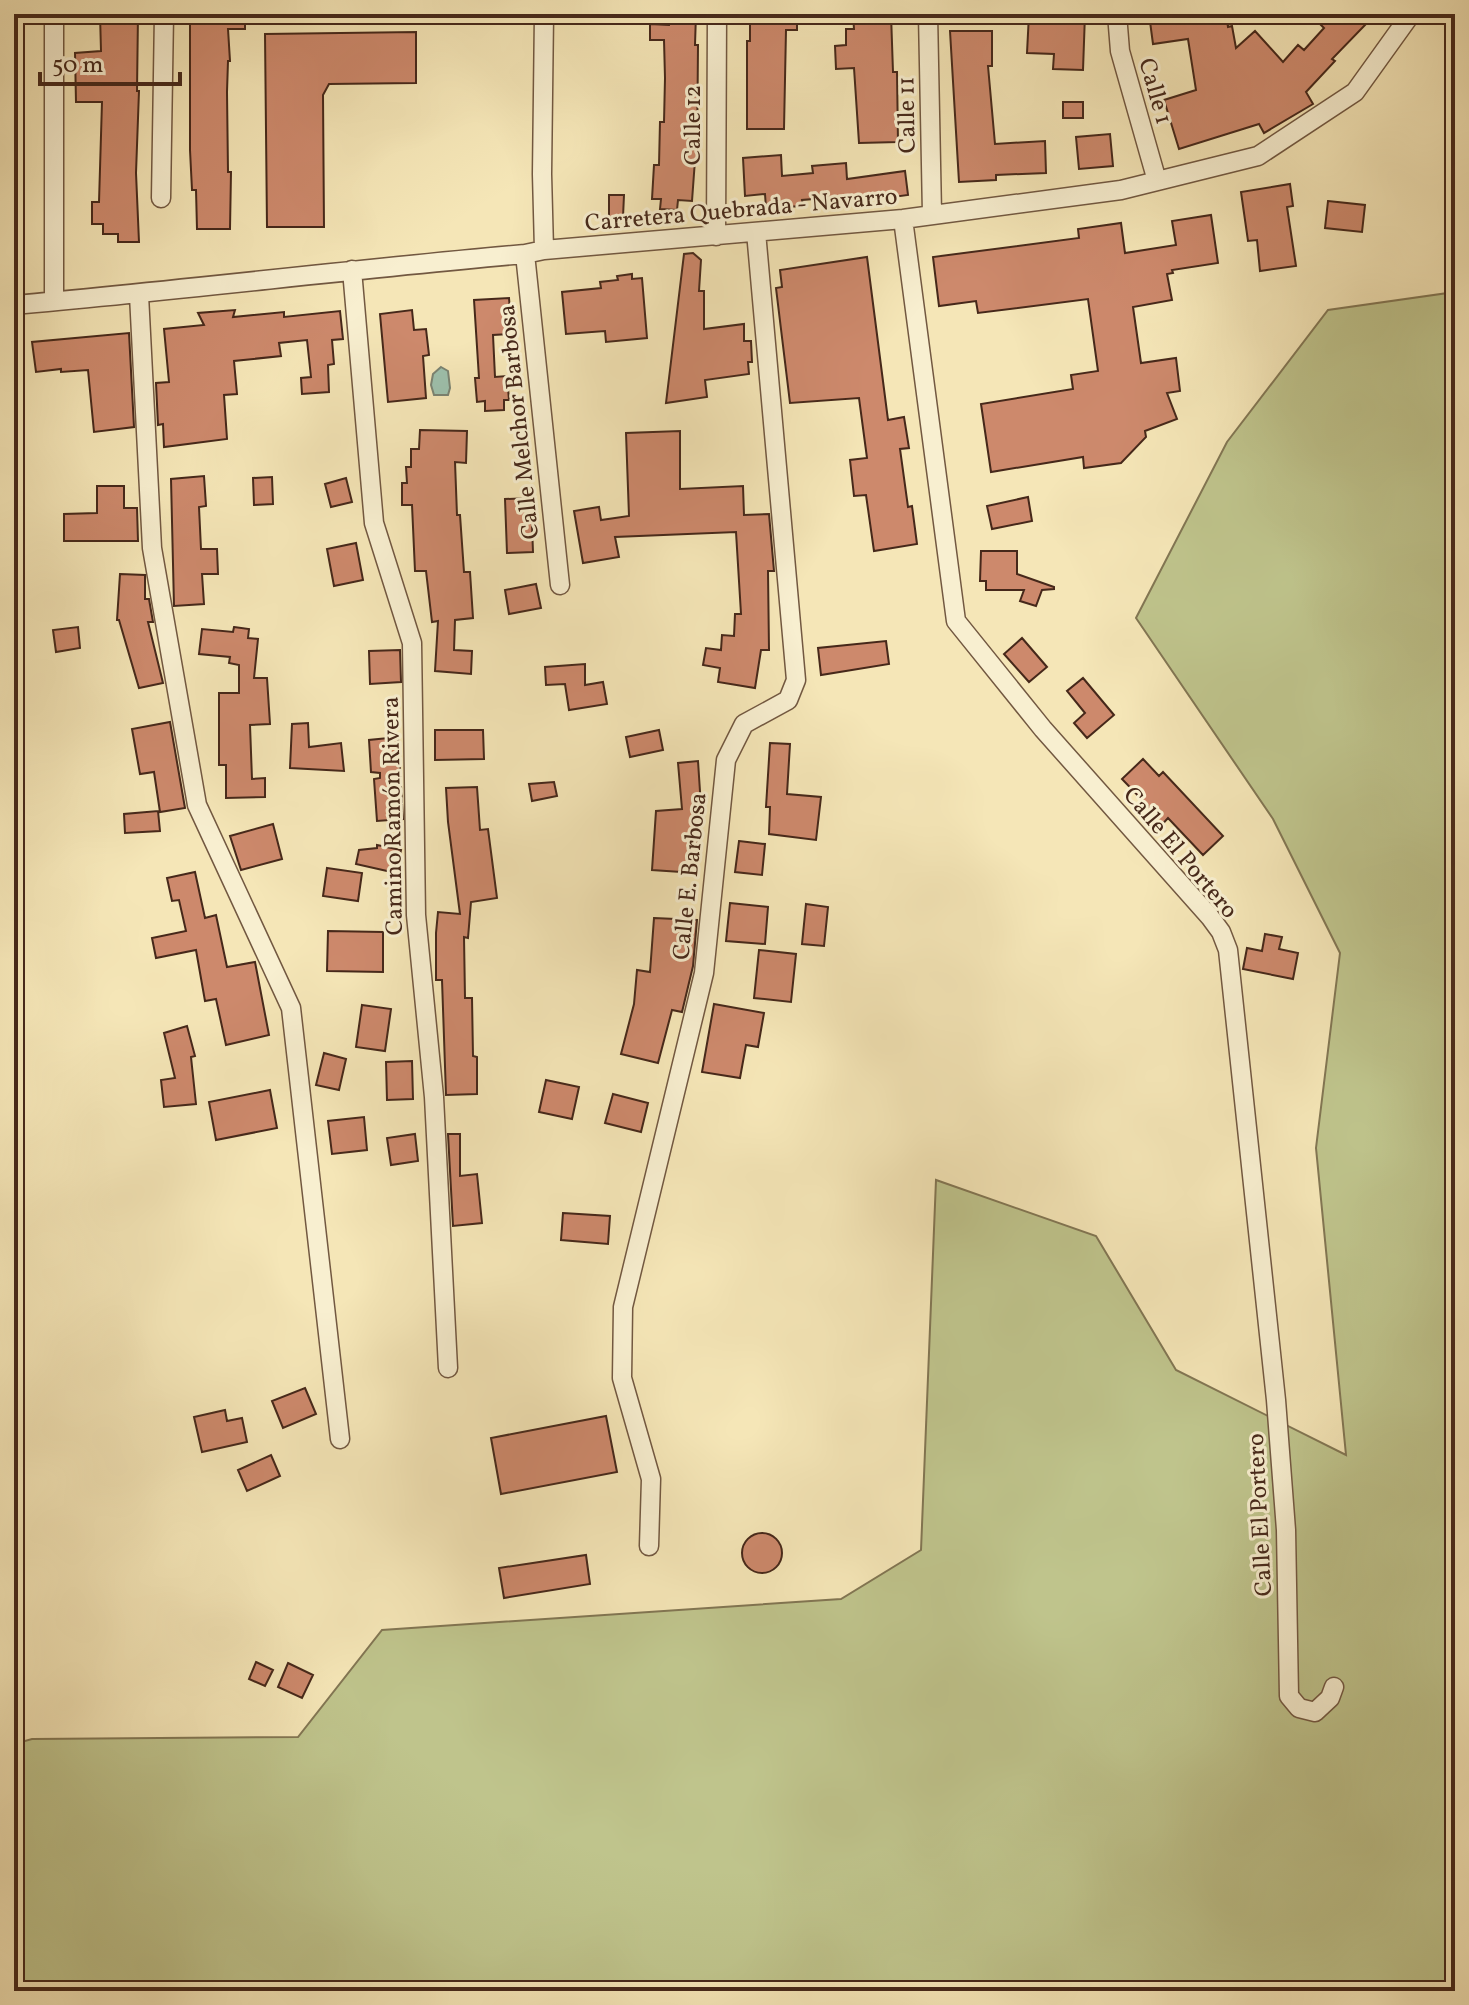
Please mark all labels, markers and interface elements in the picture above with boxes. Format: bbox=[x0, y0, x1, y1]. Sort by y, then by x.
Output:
scale bar bbox=[40, 36, 180, 86]
text: 50 m bbox=[52, 49, 104, 83]
street label: Calle 1 bbox=[1128, 54, 1180, 129]
street label: Calle 11 bbox=[890, 76, 926, 154]
street label: Calle 12 bbox=[677, 85, 711, 165]
street label: Carretera Quebrada - Navarro bbox=[583, 180, 899, 242]
street label: Calle Melchor Barbosa bbox=[491, 303, 549, 541]
street label: Camino Ramón Rivera bbox=[375, 696, 413, 936]
street label: Calle El Portero bbox=[1114, 780, 1245, 927]
street label: Calle E. Barbosa bbox=[665, 791, 717, 962]
street label: Calle El Portero bbox=[1240, 1433, 1282, 1597]

